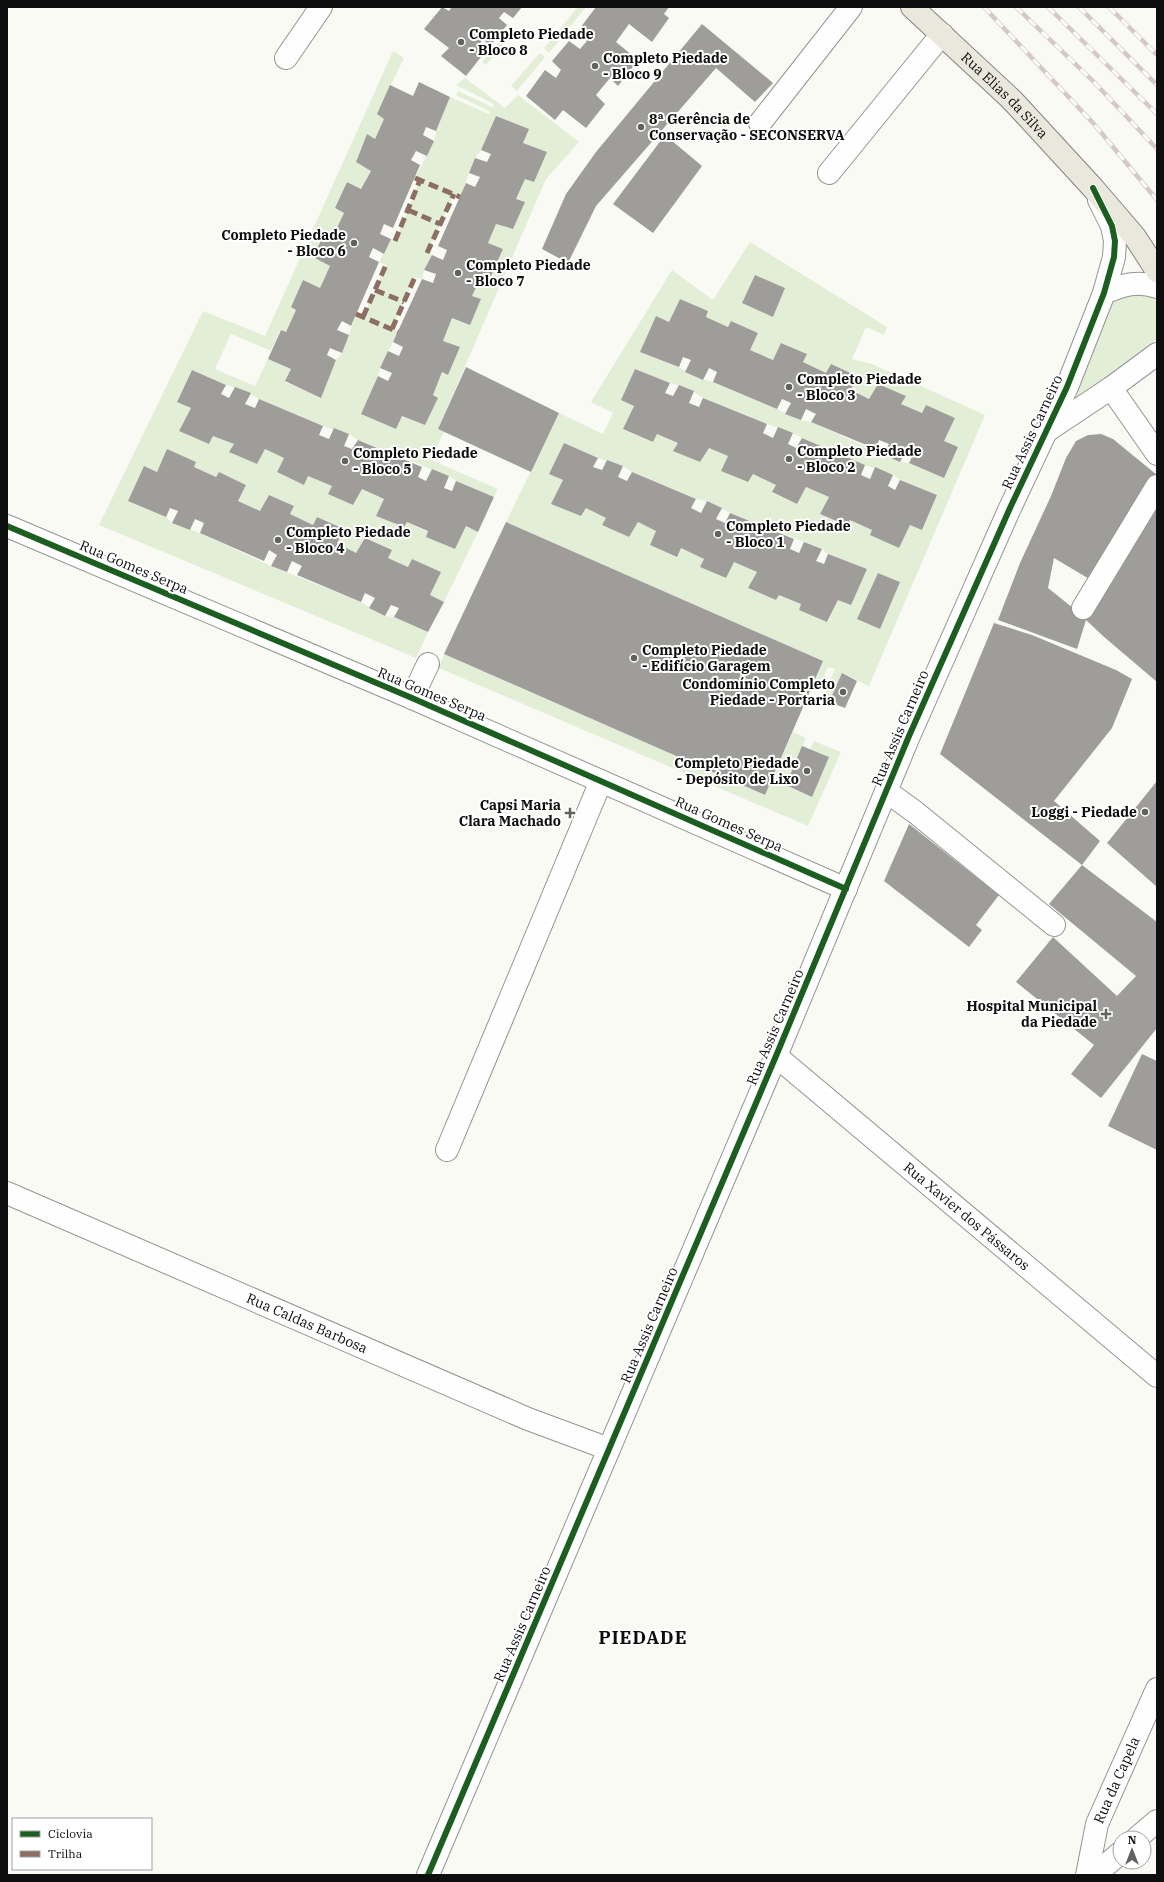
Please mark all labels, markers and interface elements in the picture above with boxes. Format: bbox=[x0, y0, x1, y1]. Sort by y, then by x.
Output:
place label: Completo Piedade - Bloco 8 bbox=[469, 25, 594, 59]
marker: Completo Piedade - Bloco 8 bbox=[456, 37, 466, 47]
street label: Rua Elias da Silva bbox=[957, 48, 1052, 143]
place label: Completo Piedade - Bloco 9 bbox=[603, 49, 728, 83]
marker: Completo Piedade - Bloco 9 bbox=[590, 61, 600, 71]
place label: 8ª Gerência de Conservação - SECONSERVA bbox=[649, 110, 845, 144]
marker: 8ª Gerência de Conservação - SECONSERVA bbox=[636, 122, 646, 132]
place label: Completo Piedade - Bloco 6 bbox=[221, 226, 346, 260]
marker: Completo Piedade - Bloco 6 bbox=[349, 238, 359, 248]
place label: Completo Piedade - Bloco 7 bbox=[466, 256, 591, 290]
marker: Completo Piedade - Bloco 7 bbox=[453, 268, 463, 278]
place label: Completo Piedade - Bloco 3 bbox=[797, 370, 922, 404]
street label: Rua Assis Carneiro bbox=[998, 372, 1066, 492]
marker: Completo Piedade - Bloco 3 bbox=[784, 382, 794, 392]
place label: Completo Piedade - Bloco 2 bbox=[797, 442, 922, 476]
place label: Completo Piedade - Bloco 5 bbox=[353, 444, 478, 478]
marker: Completo Piedade - Bloco 2 bbox=[784, 454, 794, 464]
marker: Completo Piedade - Bloco 5 bbox=[340, 456, 350, 466]
place label: Completo Piedade - Bloco 1 bbox=[726, 517, 851, 551]
place label: Completo Piedade - Bloco 4 bbox=[286, 523, 411, 557]
marker: Completo Piedade - Bloco 1 bbox=[713, 529, 723, 539]
marker: Completo Piedade - Bloco 4 bbox=[273, 535, 283, 545]
street label: Rua Gomes Serpa bbox=[77, 536, 191, 598]
place label: Completo Piedade - Edifício Garagem bbox=[642, 641, 771, 675]
marker: Completo Piedade - Edifício Garagem bbox=[629, 653, 639, 663]
street label: Rua Gomes Serpa bbox=[375, 663, 489, 725]
street label: Rua Assis Carneiro bbox=[867, 667, 933, 789]
place label: Condomínio Completo Piedade - Portaria bbox=[682, 675, 835, 709]
marker: Condomínio Completo Piedade - Portaria bbox=[838, 687, 848, 697]
place label: Completo Piedade - Depósito de Lixo bbox=[674, 754, 799, 788]
marker: Completo Piedade - Depósito de Lixo bbox=[802, 766, 812, 776]
street label: Rua Gomes Serpa bbox=[672, 792, 786, 856]
place label: Capsi Maria Clara Machado bbox=[459, 796, 561, 830]
place label: Loggi - Piedade bbox=[1031, 803, 1137, 821]
marker: Capsi Maria Clara Machado bbox=[564, 807, 576, 819]
marker: Loggi - Piedade bbox=[1140, 807, 1150, 817]
street label: Rua Assis Carneiro bbox=[742, 966, 808, 1088]
place label: Hospital Municipal da Piedade bbox=[966, 997, 1097, 1031]
marker: Hospital Municipal da Piedade bbox=[1100, 1008, 1112, 1020]
street label: Rua Xavier dos Pássaros bbox=[900, 1158, 1034, 1274]
street label: Rua Assis Carneiro bbox=[616, 1264, 682, 1386]
street label: Rua Caldas Barbosa bbox=[244, 1289, 371, 1357]
street label: Rua Assis Carneiro bbox=[489, 1563, 555, 1685]
district label: PIEDADE bbox=[598, 1626, 688, 1649]
street label: Rua da Capela bbox=[1089, 1734, 1144, 1826]
legend bbox=[12, 1818, 152, 1870]
text: Ciclovia bbox=[48, 1826, 93, 1841]
north arrow bbox=[1112, 1830, 1152, 1870]
text: N bbox=[1128, 1833, 1137, 1847]
text: Trilha bbox=[48, 1846, 83, 1861]

